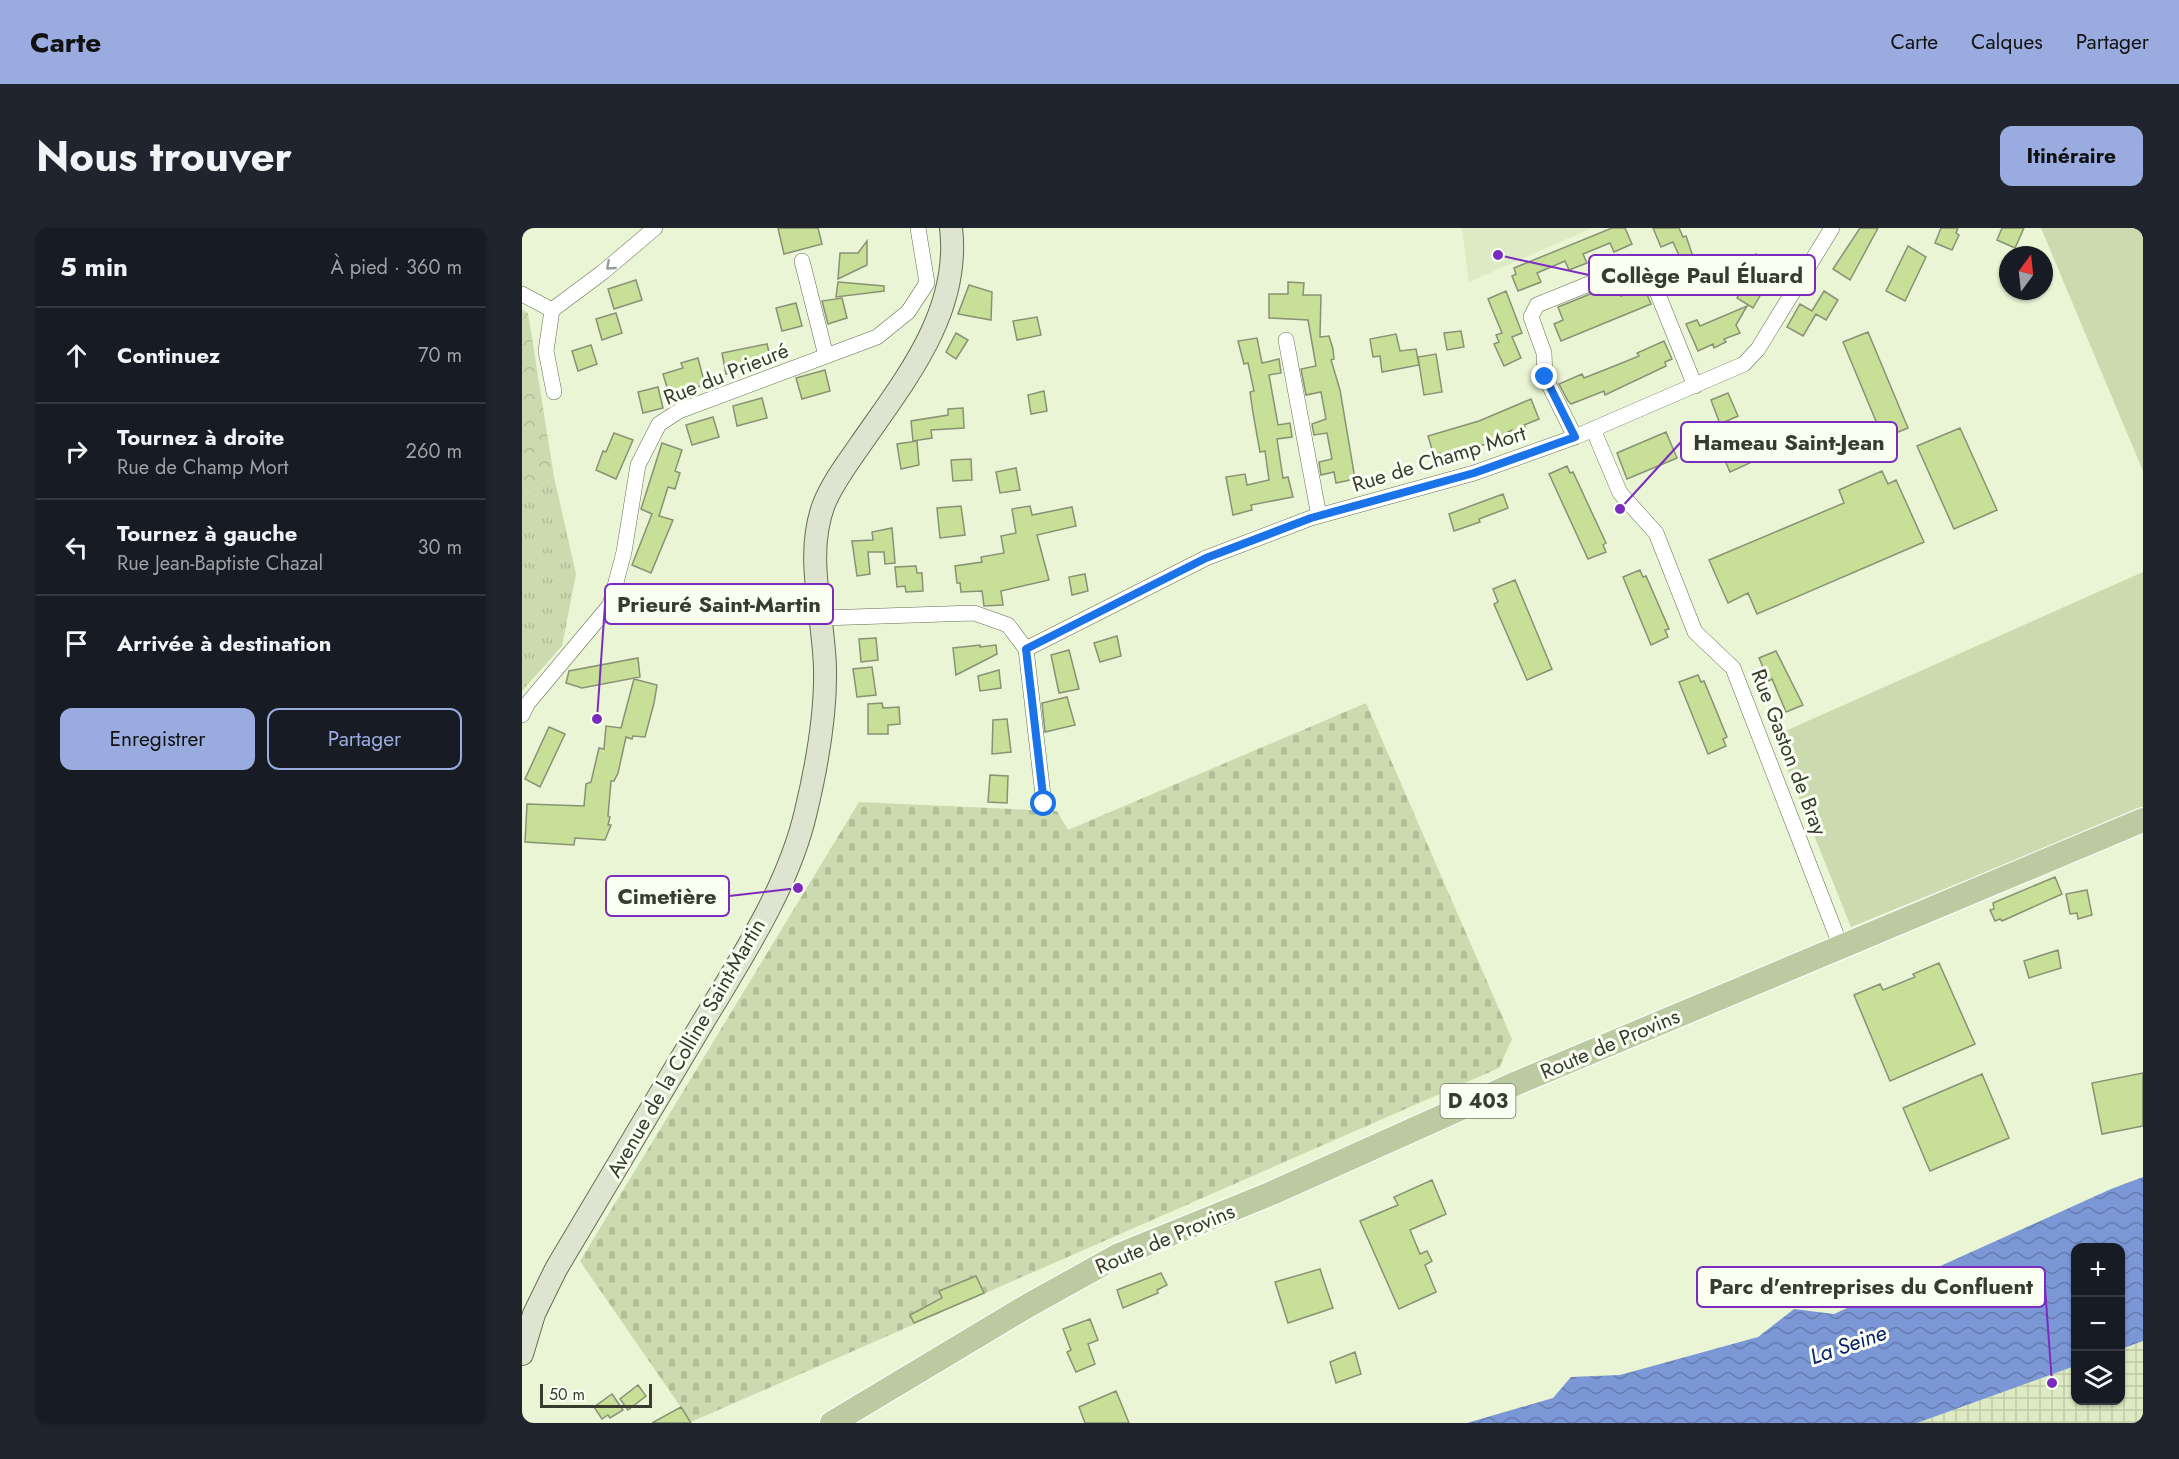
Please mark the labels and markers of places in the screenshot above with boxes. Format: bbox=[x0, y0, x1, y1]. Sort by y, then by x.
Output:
callout: Collège Paul Éluard bbox=[1589, 255, 1815, 295]
callout: Hameau Saint-Jean bbox=[1681, 422, 1897, 462]
callout: Prieuré Saint-Martin bbox=[605, 584, 833, 624]
callout: Cimetière bbox=[606, 876, 729, 916]
callout: Parc d'entreprises du Confluent bbox=[1697, 1267, 2045, 1307]

